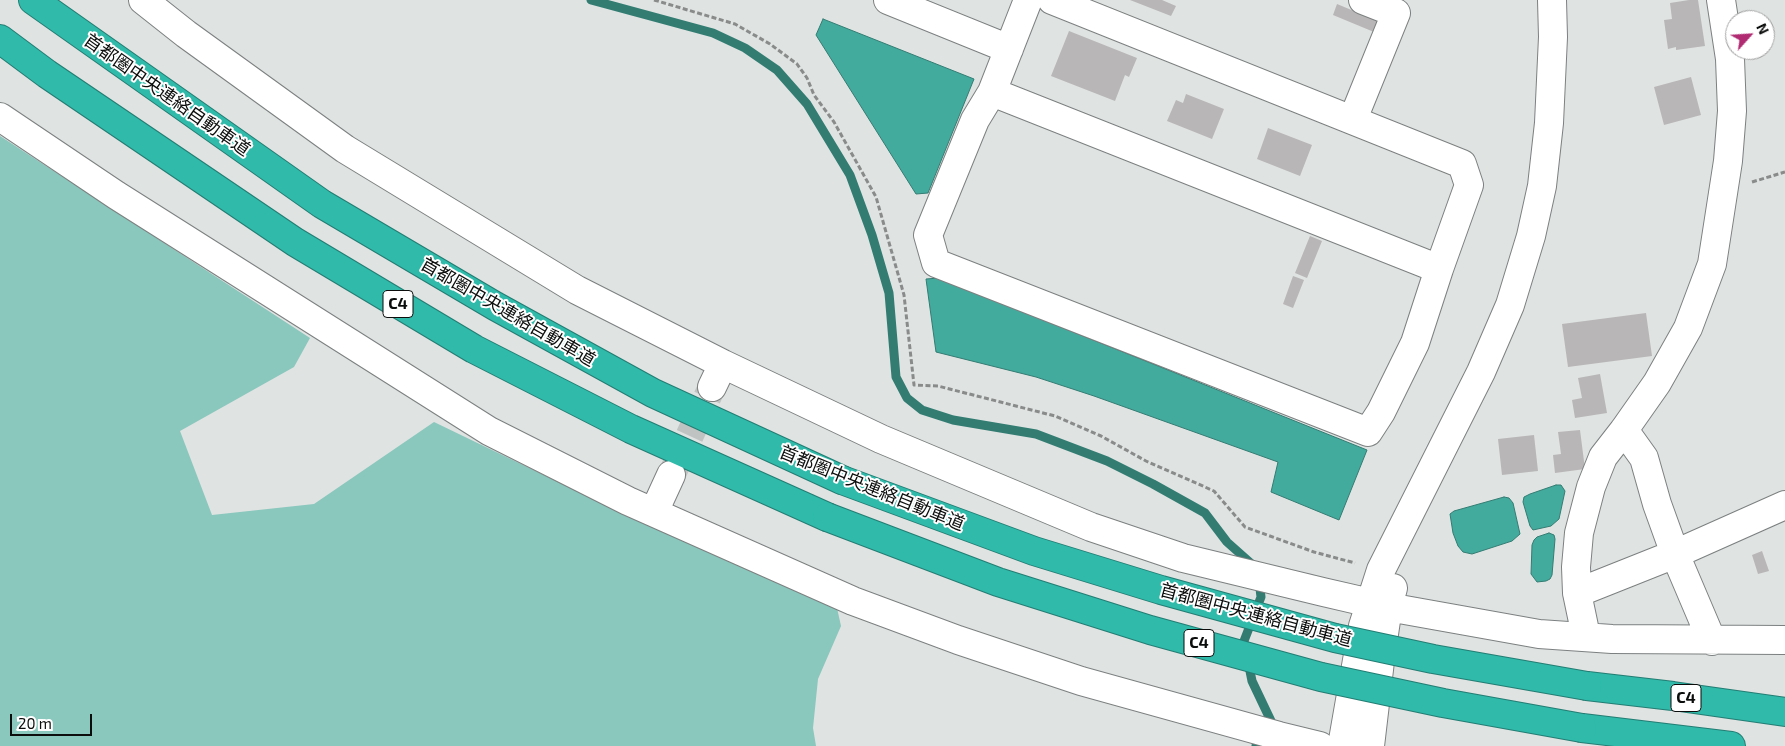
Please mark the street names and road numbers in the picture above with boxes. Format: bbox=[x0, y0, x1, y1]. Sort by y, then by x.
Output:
street label: 首都圏中央連絡自動車道 bbox=[80, 29, 254, 161]
street label: 首都圏中央連絡自動車道 bbox=[417, 253, 599, 371]
road number: C4 bbox=[383, 290, 413, 318]
street label: 首都圏中央連絡自動車道 bbox=[776, 441, 968, 535]
street label: 首都圏中央連絡自動車道 bbox=[1158, 579, 1354, 651]
road number: C4 bbox=[1184, 630, 1214, 656]
road number: C4 bbox=[1671, 684, 1701, 711]

